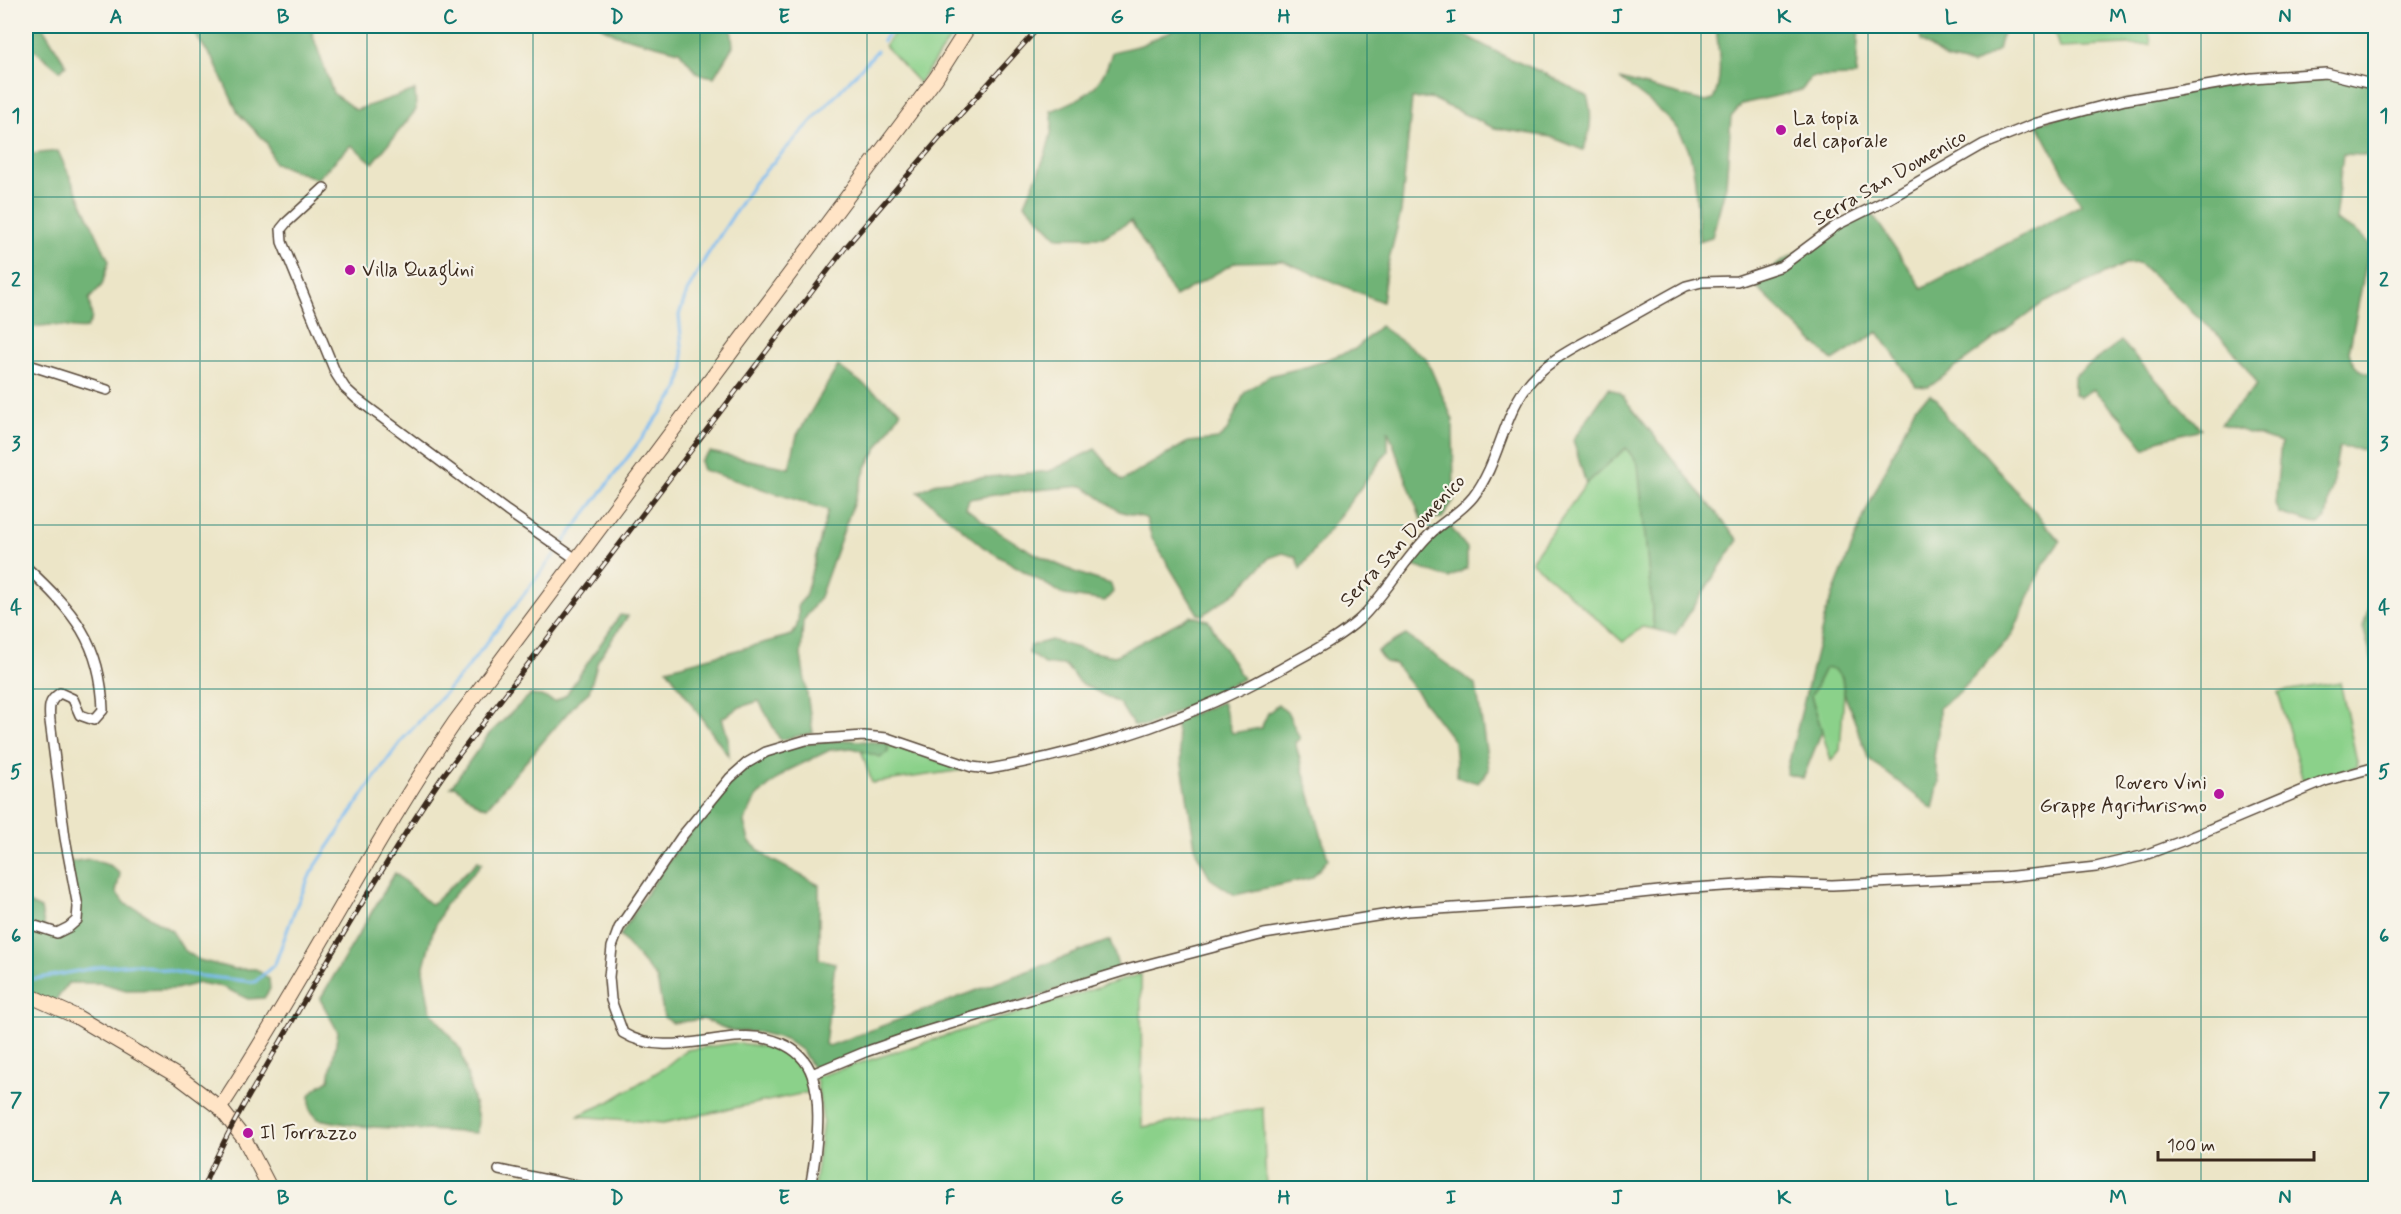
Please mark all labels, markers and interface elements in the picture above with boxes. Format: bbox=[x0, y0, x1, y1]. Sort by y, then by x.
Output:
text: A bbox=[109, 4, 123, 31]
text: B bbox=[277, 4, 290, 31]
text: C bbox=[443, 4, 458, 31]
text: D bbox=[610, 4, 624, 31]
text: E bbox=[778, 4, 790, 31]
text: F bbox=[945, 4, 956, 31]
text: G bbox=[1110, 4, 1124, 31]
text: H bbox=[1277, 4, 1291, 31]
text: I bbox=[1446, 4, 1456, 31]
text: J bbox=[1611, 4, 1623, 31]
text: K bbox=[1777, 4, 1792, 31]
text: L bbox=[1945, 4, 1958, 31]
text: M bbox=[2109, 4, 2127, 31]
text: N bbox=[2278, 4, 2292, 31]
text: 1 bbox=[12, 103, 20, 130]
text: 1 bbox=[2380, 103, 2388, 130]
place label: La topia del caporale bbox=[1793, 105, 1888, 155]
marker: La topia del caporale bbox=[1774, 123, 1788, 137]
street label: Serra San Domenico bbox=[1808, 123, 1972, 233]
place label: Villa Quaglini bbox=[362, 257, 474, 286]
marker: Villa Quaglini bbox=[343, 263, 357, 277]
text: 2 bbox=[11, 267, 21, 294]
text: 2 bbox=[2379, 267, 2389, 294]
text: 3 bbox=[11, 431, 21, 458]
text: 3 bbox=[2379, 431, 2389, 458]
street label: Serra San Domenico bbox=[1334, 469, 1472, 613]
text: 4 bbox=[10, 595, 22, 622]
text: 4 bbox=[2378, 595, 2390, 622]
text: 5 bbox=[10, 759, 22, 786]
text: 5 bbox=[2378, 759, 2390, 786]
place label: Rovero Vini Grappe Agriturismo bbox=[2039, 770, 2207, 820]
marker: Rovero Vini Grappe Agriturismo bbox=[2212, 787, 2226, 801]
text: 6 bbox=[11, 923, 21, 950]
text: 6 bbox=[2379, 923, 2389, 950]
text: 7 bbox=[10, 1087, 22, 1114]
text: 7 bbox=[2378, 1087, 2390, 1114]
place label: Il Torrazzo bbox=[260, 1120, 357, 1147]
scale bar bbox=[2158, 1124, 2314, 1162]
marker: Il Torrazzo bbox=[241, 1126, 255, 1140]
text: 100 m bbox=[2167, 1134, 2215, 1158]
text: A bbox=[109, 1185, 123, 1212]
text: B bbox=[277, 1185, 290, 1212]
text: C bbox=[443, 1185, 458, 1212]
text: D bbox=[610, 1185, 624, 1212]
text: E bbox=[778, 1185, 790, 1212]
text: F bbox=[945, 1185, 956, 1212]
text: G bbox=[1110, 1185, 1124, 1212]
text: H bbox=[1277, 1185, 1291, 1212]
text: I bbox=[1446, 1185, 1456, 1212]
text: J bbox=[1611, 1185, 1623, 1212]
text: K bbox=[1777, 1185, 1792, 1212]
text: L bbox=[1945, 1185, 1958, 1212]
text: M bbox=[2109, 1185, 2127, 1212]
text: N bbox=[2278, 1185, 2292, 1212]

